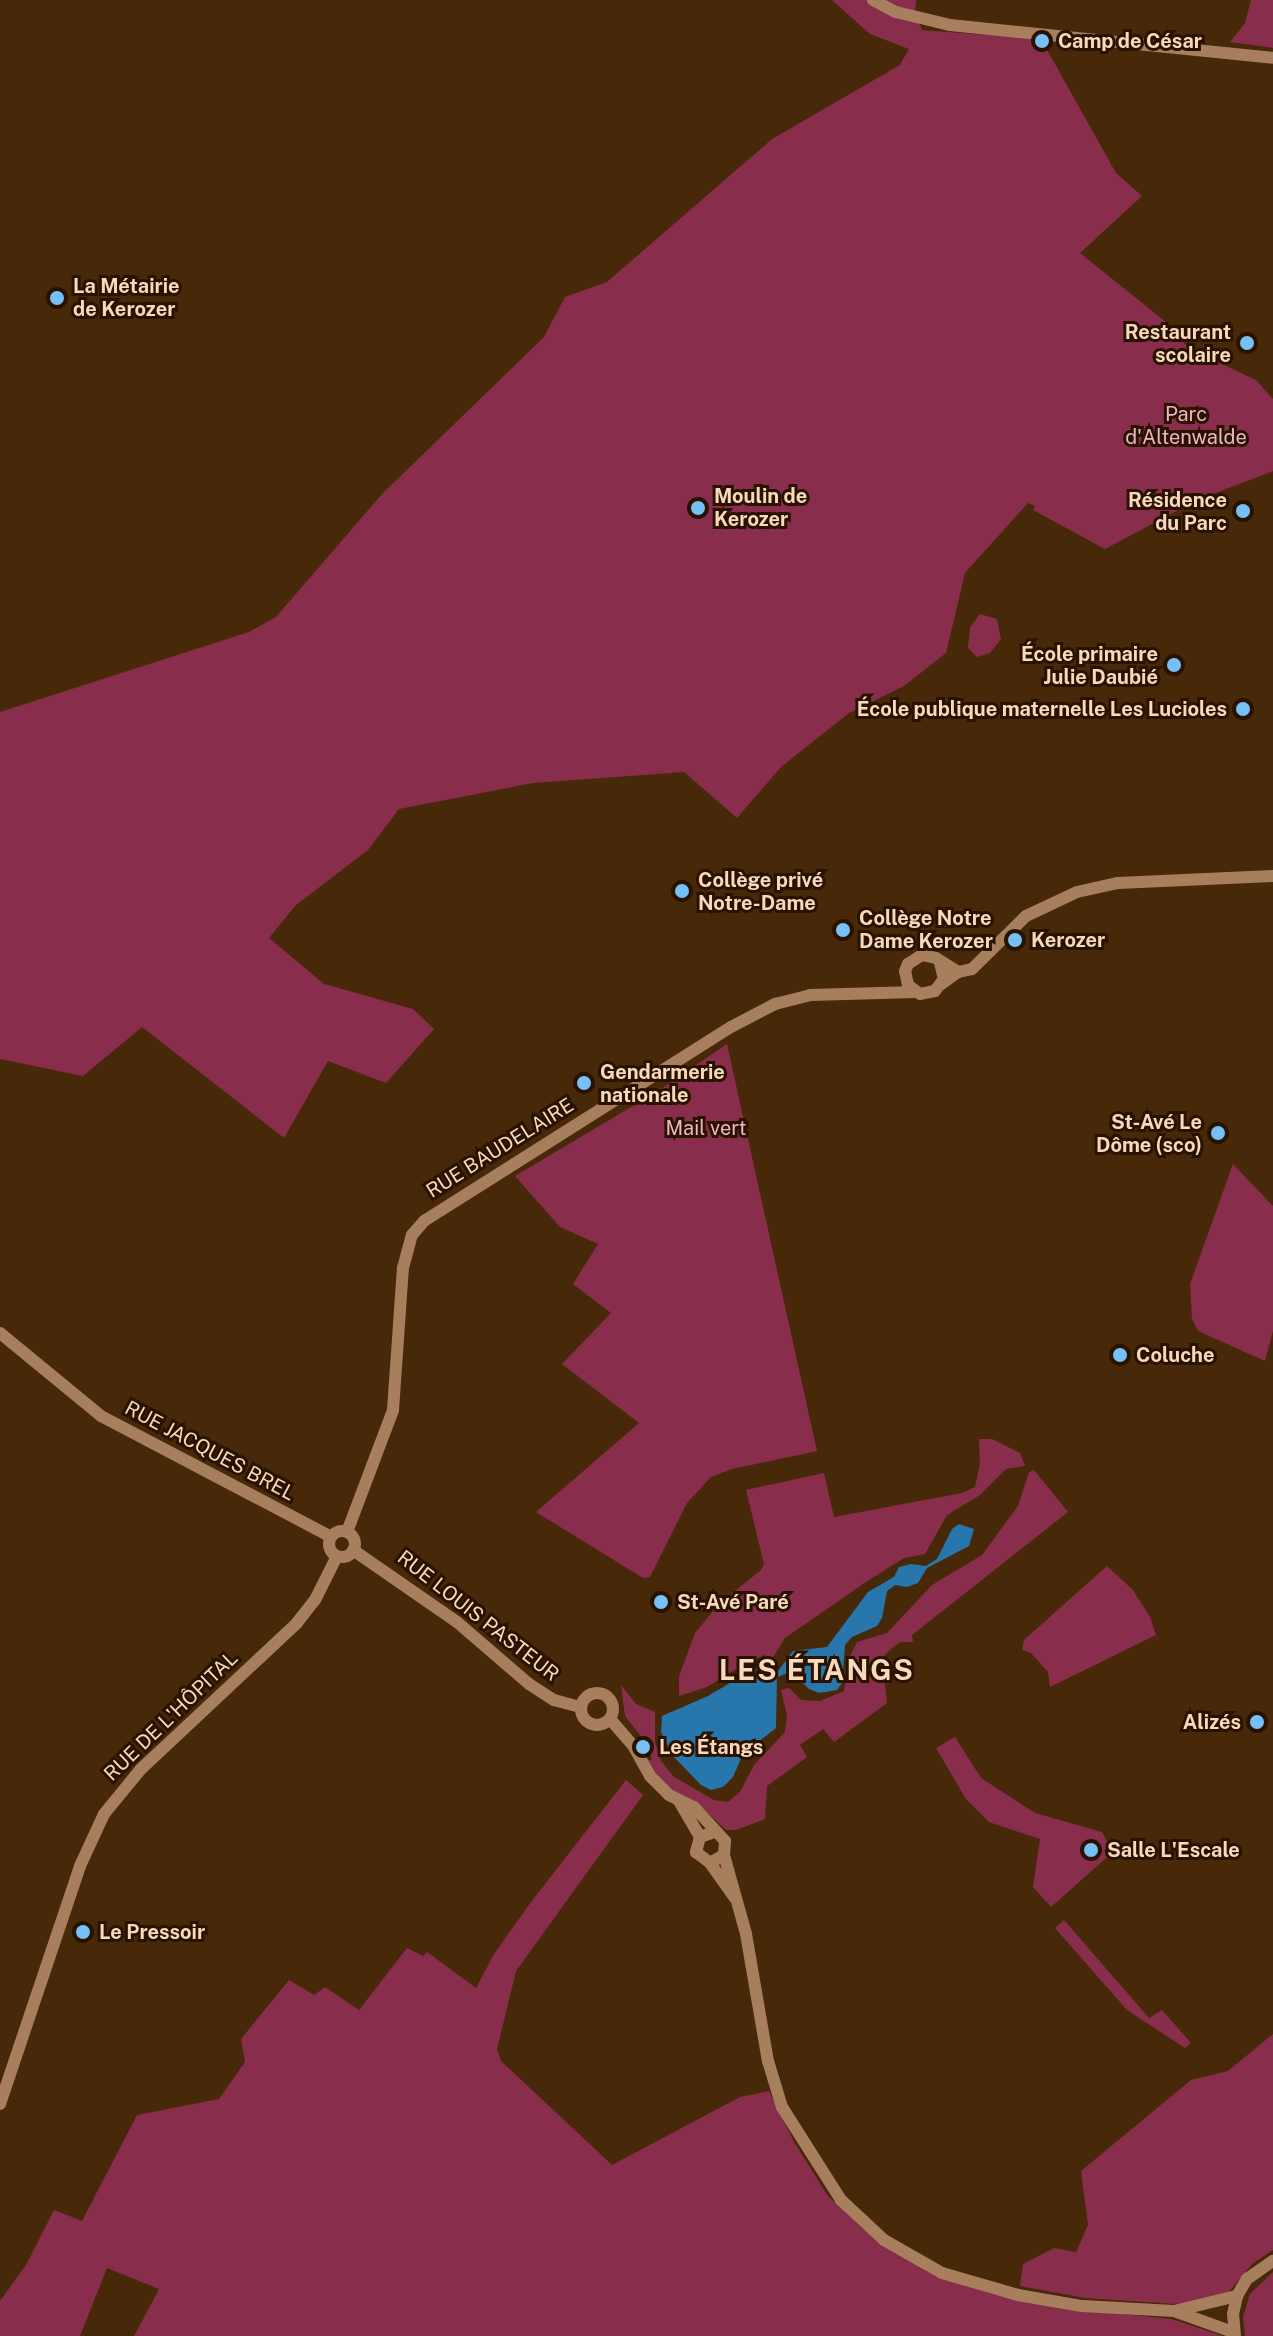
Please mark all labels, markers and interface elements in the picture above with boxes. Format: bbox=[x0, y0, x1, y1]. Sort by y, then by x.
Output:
place label: Camp de César bbox=[1058, 29, 1202, 53]
marker: Camp de César bbox=[1033, 32, 1051, 50]
place label: La Métairie de Kerozer bbox=[73, 274, 180, 321]
marker: La Métairie de Kerozer bbox=[48, 289, 66, 307]
place label: Restaurant scolaire bbox=[1125, 320, 1231, 367]
marker: Restaurant scolaire bbox=[1238, 334, 1256, 352]
park label: Parc d'Altenwalde bbox=[1125, 403, 1247, 450]
place label: Moulin de Kerozer bbox=[714, 484, 807, 531]
place label: Résidence du Parc bbox=[1128, 488, 1227, 535]
marker: Moulin de Kerozer bbox=[689, 499, 707, 517]
marker: Résidence du Parc bbox=[1234, 502, 1252, 520]
place label: École primaire Julie Daubié bbox=[1021, 642, 1158, 689]
marker: École primaire Julie Daubié bbox=[1165, 656, 1183, 674]
place label: École publique maternelle Les Lucioles bbox=[856, 697, 1227, 721]
marker: École publique maternelle Les Lucioles bbox=[1234, 700, 1252, 718]
place label: Collège privé Notre-Dame bbox=[698, 868, 823, 915]
marker: Collège privé Notre-Dame bbox=[673, 882, 691, 900]
place label: Collège Notre Dame Kerozer bbox=[859, 906, 993, 953]
marker: Collège Notre Dame Kerozer bbox=[834, 921, 852, 939]
place label: Kerozer bbox=[1031, 928, 1105, 952]
marker: Kerozer bbox=[1006, 931, 1024, 949]
place label: Gendarmerie nationale bbox=[600, 1060, 725, 1107]
marker: Gendarmerie nationale bbox=[575, 1074, 593, 1092]
street label: RUE BAUDELAIRE bbox=[422, 1093, 578, 1203]
place label: St-Avé Le Dôme (sco) bbox=[1096, 1110, 1202, 1157]
park label: Mail vert bbox=[665, 1116, 747, 1140]
marker: St-Avé Le Dôme (sco) bbox=[1209, 1124, 1227, 1142]
place label: Coluche bbox=[1136, 1343, 1214, 1367]
marker: Coluche bbox=[1111, 1346, 1129, 1364]
street label: RUE JACQUES BREL bbox=[121, 1396, 299, 1506]
street label: RUE LOUIS PASTEUR bbox=[393, 1546, 563, 1686]
place label: St-Avé Paré bbox=[677, 1590, 789, 1614]
marker: St-Avé Paré bbox=[652, 1593, 670, 1611]
street label: RUE DE L'HÔPITAL bbox=[99, 1646, 243, 1786]
district label: LES ÉTANGS bbox=[719, 1653, 915, 1687]
place label: Alizés bbox=[1183, 1710, 1241, 1734]
marker: Alizés bbox=[1248, 1713, 1266, 1731]
place label: Les Étangs bbox=[659, 1735, 764, 1759]
marker: Les Étangs bbox=[634, 1738, 652, 1756]
place label: Salle L'Escale bbox=[1107, 1838, 1240, 1862]
marker: Salle L'Escale bbox=[1082, 1841, 1100, 1859]
place label: Le Pressoir bbox=[99, 1920, 205, 1944]
marker: Le Pressoir bbox=[74, 1923, 92, 1941]

